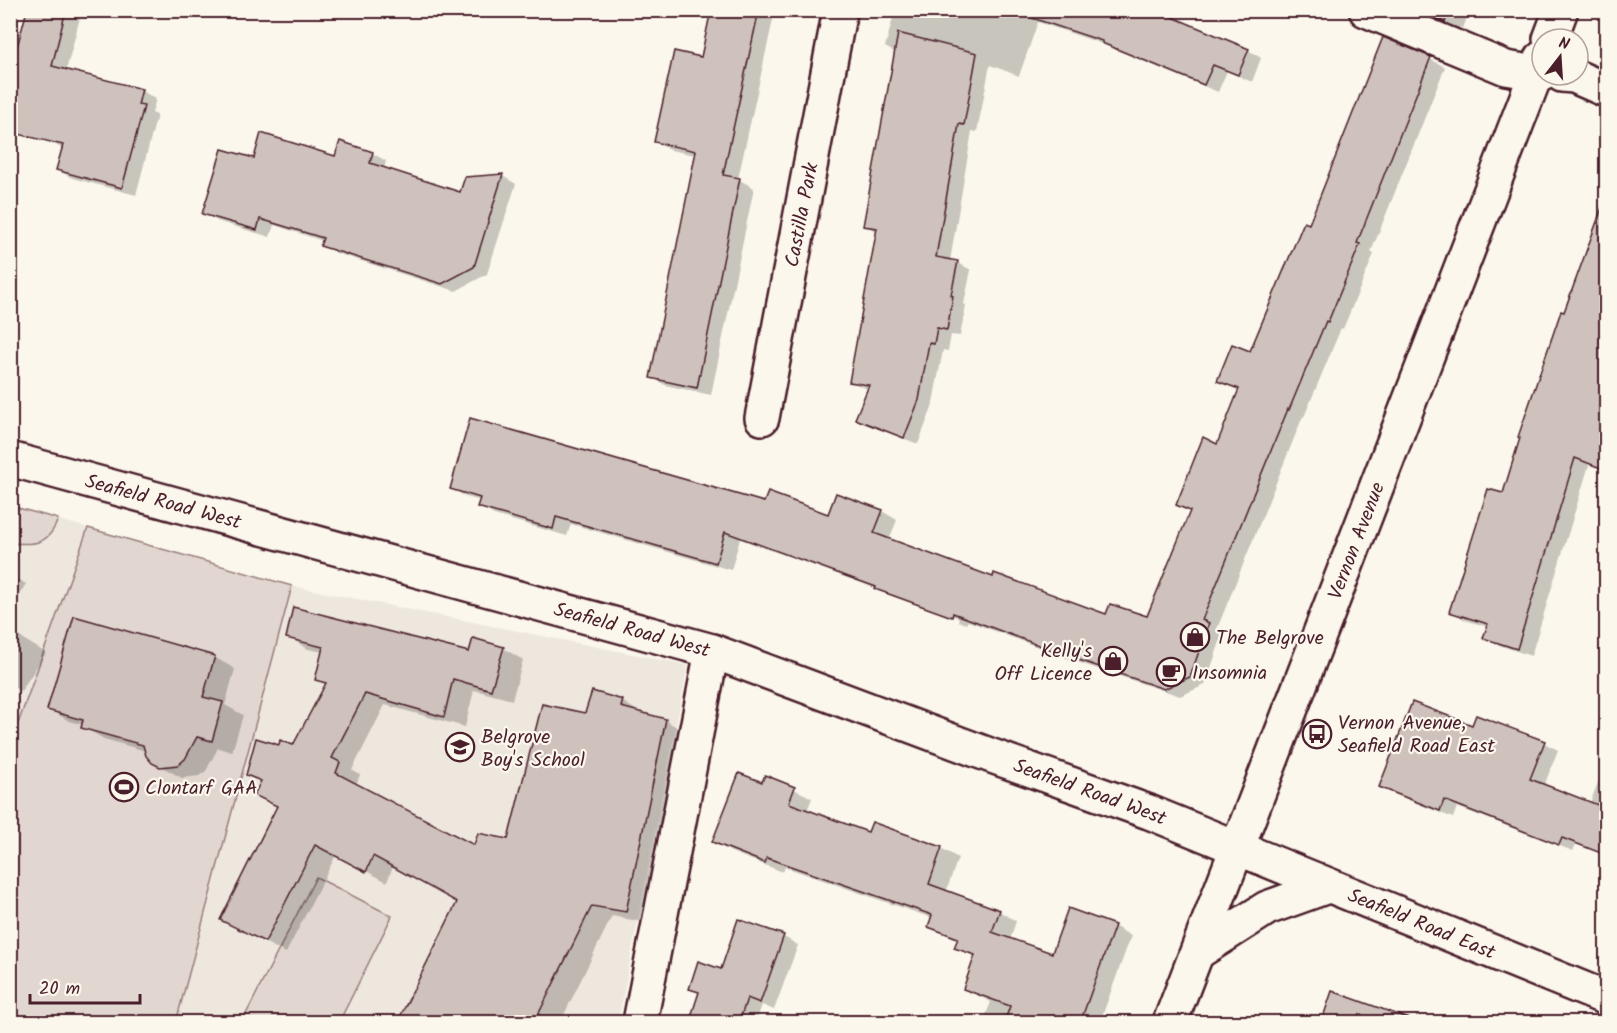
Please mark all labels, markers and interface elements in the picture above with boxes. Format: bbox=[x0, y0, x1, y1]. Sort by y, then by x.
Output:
north arrow bbox=[1530, 27, 1590, 87]
text: N bbox=[1555, 31, 1572, 58]
street label: Castilla Park bbox=[777, 159, 829, 270]
street label: Seafield Road West bbox=[81, 466, 245, 540]
street label: Vernon Avenue bbox=[1320, 478, 1395, 605]
street label: Seafield Road West bbox=[550, 594, 714, 668]
shop icon: The Belgrove bbox=[1179, 621, 1211, 653]
place label: The Belgrove bbox=[1216, 623, 1324, 655]
place label: Kelly's Off Licence bbox=[995, 636, 1092, 691]
shop icon: Kelly's Off Licence bbox=[1097, 645, 1129, 677]
cafe icon: Insomnia bbox=[1155, 656, 1187, 688]
place label: Insomnia bbox=[1192, 658, 1267, 690]
place label: Vernon Avenue, Seafield Road East bbox=[1338, 708, 1495, 763]
bus stop icon: Vernon Avenue, Seafield Road East bbox=[1301, 718, 1333, 750]
place label: Belgrove Boy's School bbox=[481, 722, 585, 777]
school or university icon: Belgrove Boy's School bbox=[444, 731, 476, 763]
street label: Seafield Road West bbox=[1008, 751, 1171, 835]
sports icon: Clontarf GAA bbox=[108, 771, 140, 803]
place label: Clontarf GAA bbox=[145, 773, 257, 805]
street label: Seafield Road East bbox=[1342, 880, 1500, 969]
scale bar bbox=[30, 967, 140, 1005]
text: 20 m bbox=[39, 975, 80, 1004]

